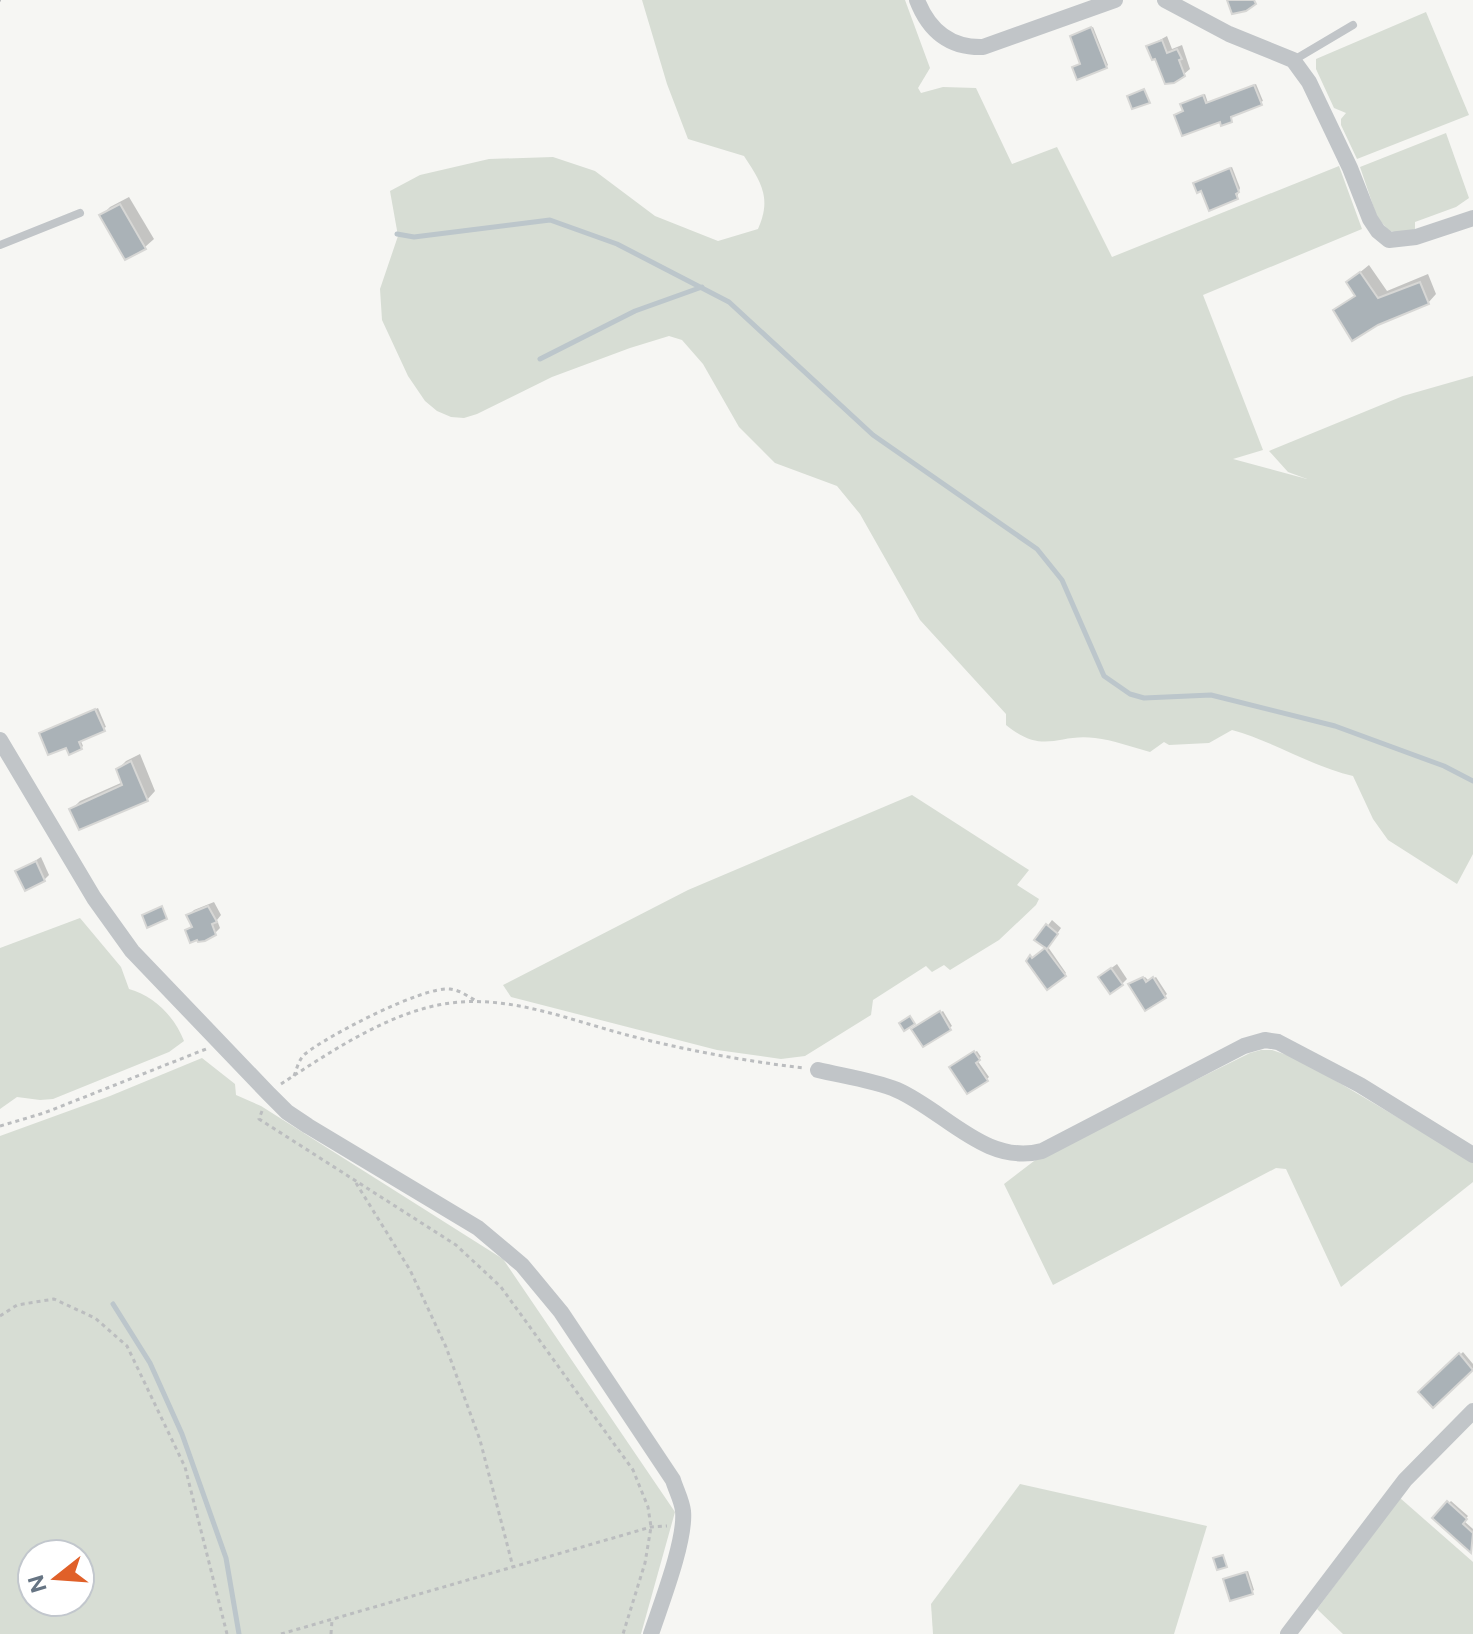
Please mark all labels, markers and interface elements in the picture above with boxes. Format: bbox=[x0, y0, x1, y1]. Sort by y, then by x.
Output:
north arrow bbox=[16, 1538, 96, 1618]
text: N bbox=[22, 1572, 53, 1596]

